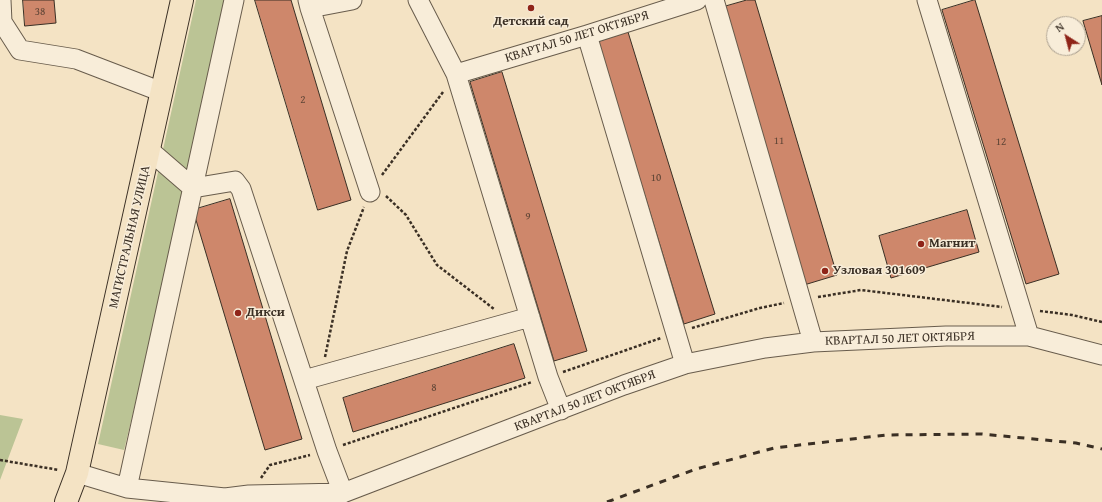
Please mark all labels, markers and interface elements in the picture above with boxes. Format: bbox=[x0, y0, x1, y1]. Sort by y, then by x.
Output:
marker: Детский сад bbox=[526, 3, 536, 13]
house number: 38 bbox=[35, 5, 45, 19]
street label: КВАРТАЛ 50 ЛЕТ ОКТЯБРЯ bbox=[503, 8, 651, 66]
place label: Детский сад bbox=[493, 14, 569, 30]
north arrow bbox=[1046, 16, 1086, 56]
text: N bbox=[1052, 18, 1067, 36]
house number: 2 bbox=[300, 93, 306, 107]
house number: 11 bbox=[774, 134, 784, 148]
house number: 12 bbox=[996, 135, 1006, 149]
street label: МАГИСТРАЛЬНАЯ УЛИЦА bbox=[106, 164, 154, 310]
house number: 10 bbox=[651, 171, 661, 185]
house number: 9 bbox=[525, 210, 531, 224]
place label: Магнит bbox=[929, 236, 975, 252]
marker: Магнит bbox=[916, 239, 926, 249]
place label: Узловая 301609 bbox=[833, 263, 925, 279]
marker: Узловая 301609 bbox=[820, 266, 830, 276]
place label: Дикси bbox=[246, 305, 285, 321]
marker: Дикси bbox=[233, 308, 243, 318]
street label: КВАРТАЛ 50 ЛЕТ ОКТЯБРЯ bbox=[825, 329, 975, 349]
street label: КВАРТАЛ 50 ЛЕТ ОКТЯБРЯ bbox=[512, 367, 658, 435]
house number: 8 bbox=[431, 381, 437, 395]

